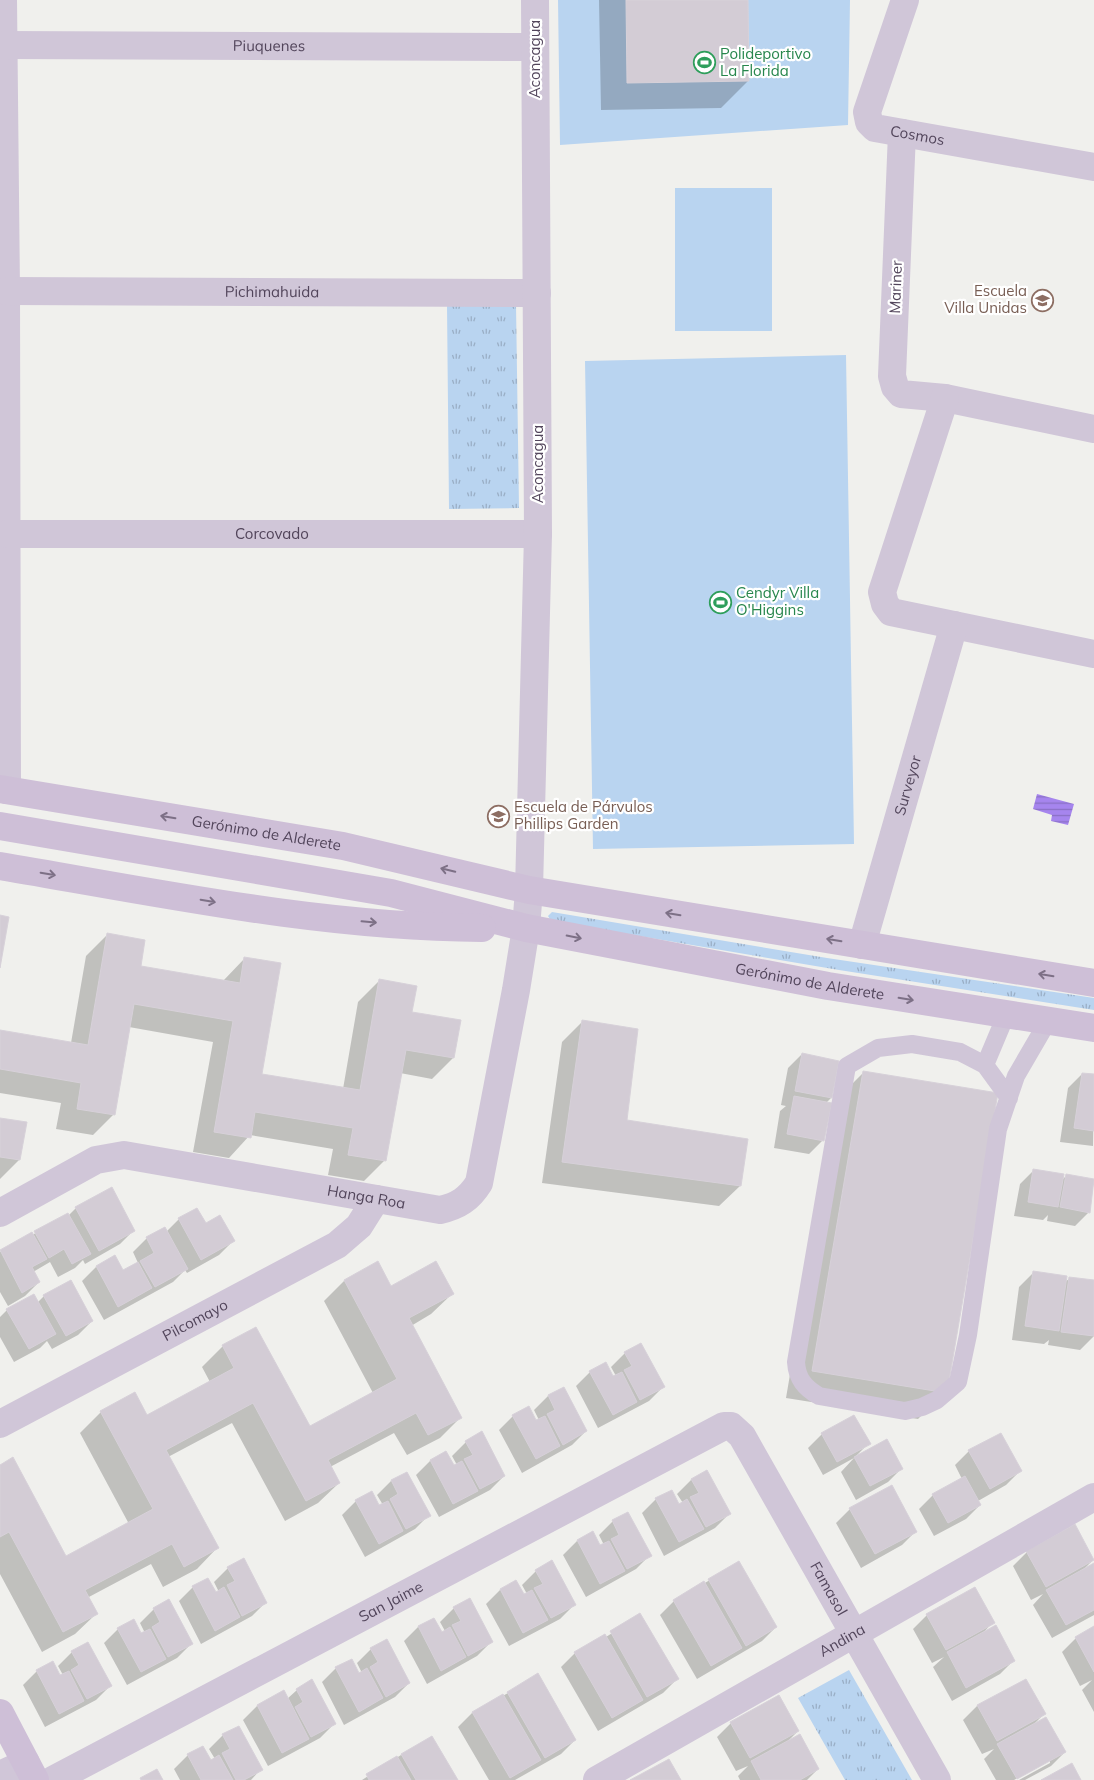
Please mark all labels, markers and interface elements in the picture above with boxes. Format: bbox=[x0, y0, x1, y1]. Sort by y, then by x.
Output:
street label: Aconcagua bbox=[525, 20, 544, 98]
street label: Piuquenes bbox=[233, 36, 305, 55]
place label: Polideportivo La Florida bbox=[720, 44, 811, 80]
sports icon: Polideportivo La Florida bbox=[692, 51, 716, 75]
street label: Cosmos bbox=[889, 121, 946, 149]
street label: Mariner bbox=[885, 259, 906, 314]
place label: Escuela Villa Unidas bbox=[944, 281, 1027, 317]
street label: Pichimahuida bbox=[225, 282, 319, 301]
school or university icon: Escuela Villa Unidas bbox=[1031, 288, 1055, 312]
street label: Aconcagua bbox=[528, 425, 547, 503]
street label: Corcovado bbox=[235, 524, 309, 543]
place label: Cendyr Villa O'Higgins bbox=[736, 583, 819, 619]
sports icon: Cendyr Villa O'Higgins bbox=[708, 590, 732, 614]
street label: Surveyor bbox=[890, 753, 925, 818]
place label: Escuela de Párvulos Phillips Garden bbox=[514, 797, 653, 833]
school or university icon: Escuela de Párvulos Phillips Garden bbox=[486, 804, 510, 828]
street label: Gerónimo de Alderete bbox=[190, 811, 342, 855]
one-way arrow bbox=[160, 812, 176, 822]
one-way arrow bbox=[440, 865, 456, 874]
one-way arrow bbox=[40, 869, 56, 879]
one-way arrow bbox=[200, 896, 216, 906]
one-way arrow bbox=[666, 908, 682, 918]
one-way arrow bbox=[361, 917, 377, 927]
one-way arrow bbox=[566, 933, 582, 943]
one-way arrow bbox=[826, 935, 842, 945]
street label: Gerónimo de Alderete bbox=[734, 958, 886, 1004]
one-way arrow bbox=[1038, 970, 1054, 980]
one-way arrow bbox=[897, 994, 913, 1004]
street label: Hanga Roa bbox=[326, 1181, 407, 1213]
street label: Pilcomayo bbox=[159, 1295, 231, 1345]
street label: Famasol bbox=[806, 1558, 852, 1619]
street label: San Jaime bbox=[355, 1577, 426, 1626]
street label: Andina bbox=[815, 1619, 868, 1661]

